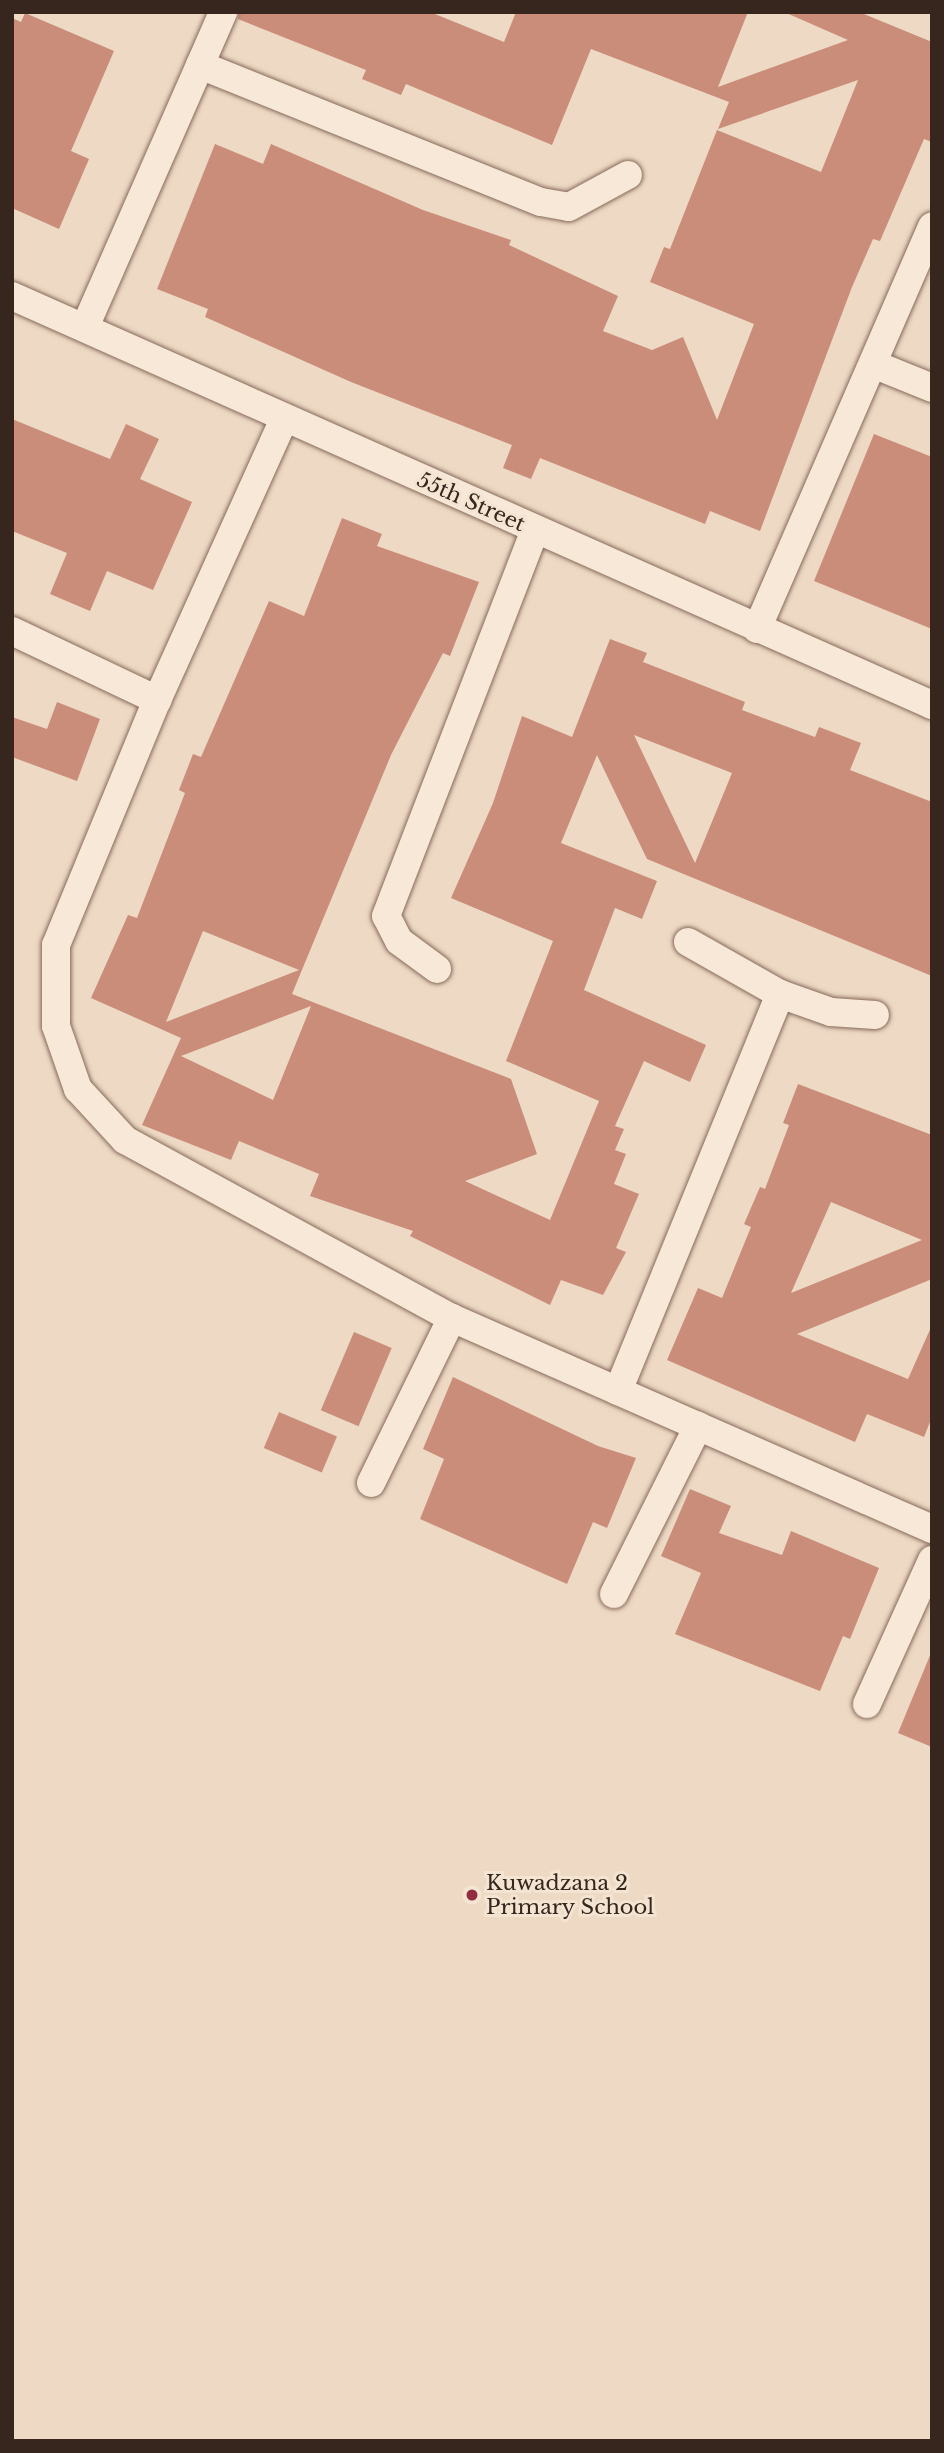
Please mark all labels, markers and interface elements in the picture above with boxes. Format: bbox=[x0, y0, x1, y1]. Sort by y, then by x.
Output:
street label: 55th Street bbox=[413, 467, 529, 537]
place label: Kuwadzana 2 Primary School bbox=[486, 1870, 655, 1920]
marker: Kuwadzana 2 Primary School bbox=[464, 1887, 480, 1903]

